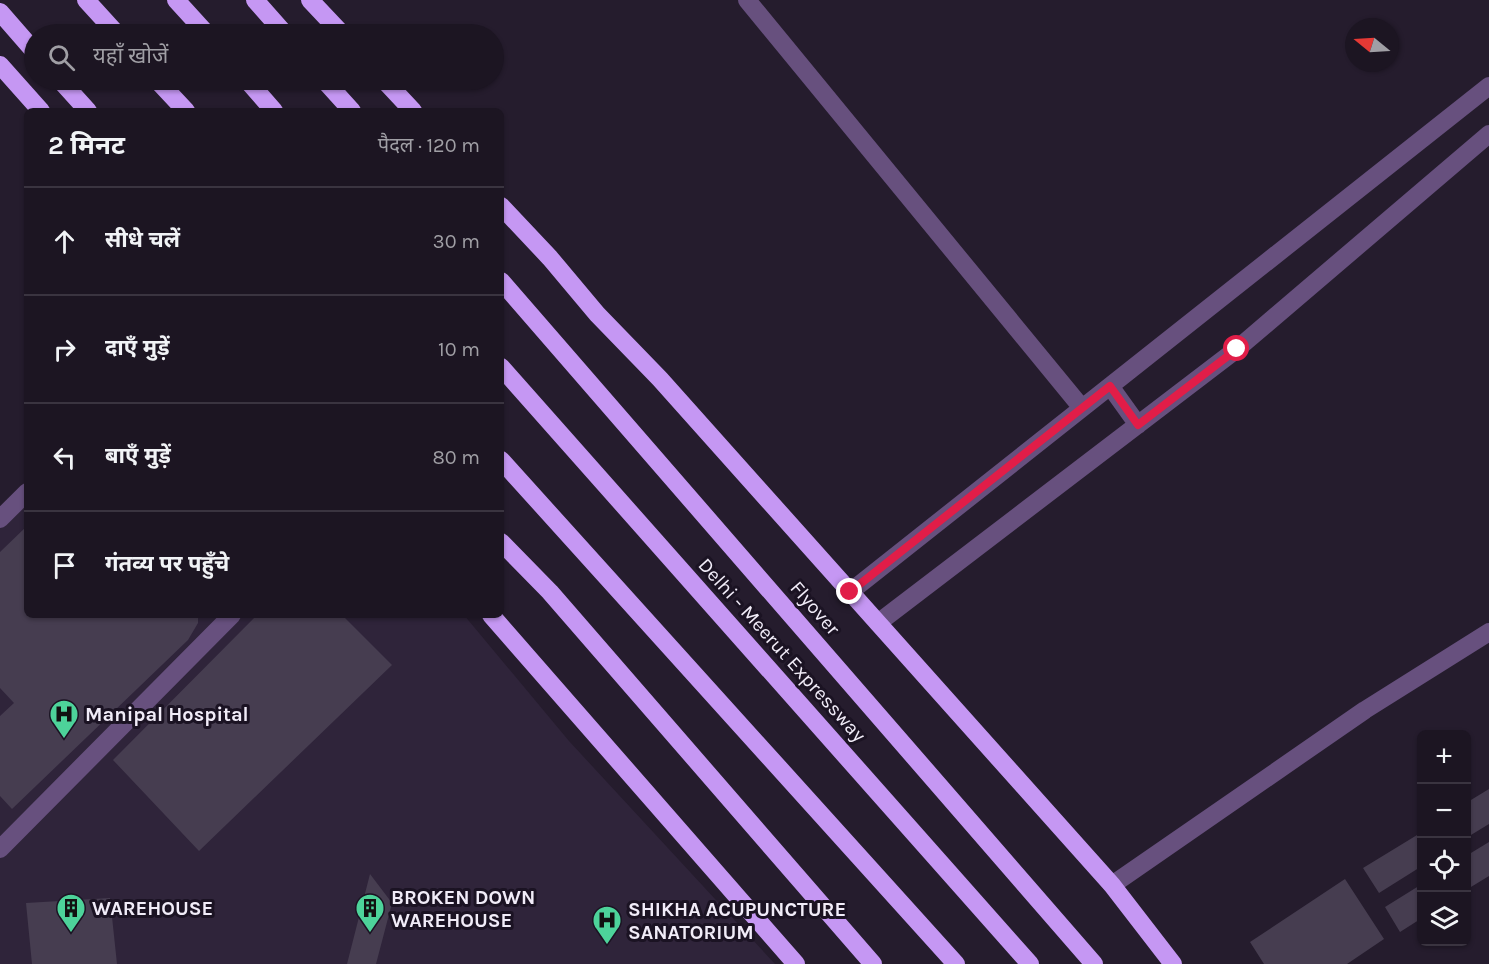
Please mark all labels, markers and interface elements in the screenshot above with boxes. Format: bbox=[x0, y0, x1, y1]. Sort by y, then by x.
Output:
north arrow bbox=[1345, 18, 1399, 72]
search box bbox=[24, 24, 504, 90]
icon: search bbox=[45, 41, 78, 74]
text: यहाँ खोजें bbox=[93, 43, 168, 69]
text: 2 मिनट bbox=[48, 130, 125, 161]
text: पैदल · 120 m bbox=[378, 134, 480, 157]
icon: ahead bbox=[48, 225, 81, 258]
text: सीधे चलें bbox=[105, 227, 180, 253]
text: 30 m bbox=[433, 230, 480, 253]
icon: right bbox=[48, 333, 81, 366]
text: दाएँ मुड़ें bbox=[105, 335, 170, 361]
route start bbox=[1223, 335, 1249, 361]
text: 10 m bbox=[438, 338, 480, 361]
icon: left bbox=[48, 441, 81, 474]
text: बाएँ मुड़ें bbox=[105, 443, 171, 469]
text: 80 m bbox=[432, 446, 480, 469]
icon: arrive bbox=[48, 549, 81, 582]
text: गंतव्य पर पहुँचे bbox=[105, 551, 229, 577]
street label: Delhi - Meerut Expressway bbox=[693, 553, 871, 747]
street label: Flyover bbox=[785, 576, 845, 640]
route end bbox=[836, 578, 862, 604]
hospital icon: Manipal Hospital bbox=[48, 698, 80, 740]
place label: Manipal Hospital bbox=[85, 703, 249, 726]
map controls bbox=[1417, 730, 1471, 946]
button: + bbox=[1417, 730, 1471, 784]
button: − bbox=[1417, 784, 1471, 838]
button: locate bbox=[1417, 838, 1471, 892]
place label: BROKEN DOWN WAREHOUSE bbox=[391, 886, 535, 932]
building icon: WAREHOUSE bbox=[55, 892, 87, 934]
building icon: BROKEN DOWN WAREHOUSE bbox=[354, 892, 386, 934]
button: layers bbox=[1417, 892, 1471, 946]
place label: WAREHOUSE bbox=[92, 897, 213, 920]
place label: SHIKHA ACUPUNCTURE SANATORIUM bbox=[628, 898, 846, 944]
hospital icon: SHIKHA ACUPUNCTURE SANATORIUM bbox=[591, 904, 623, 946]

